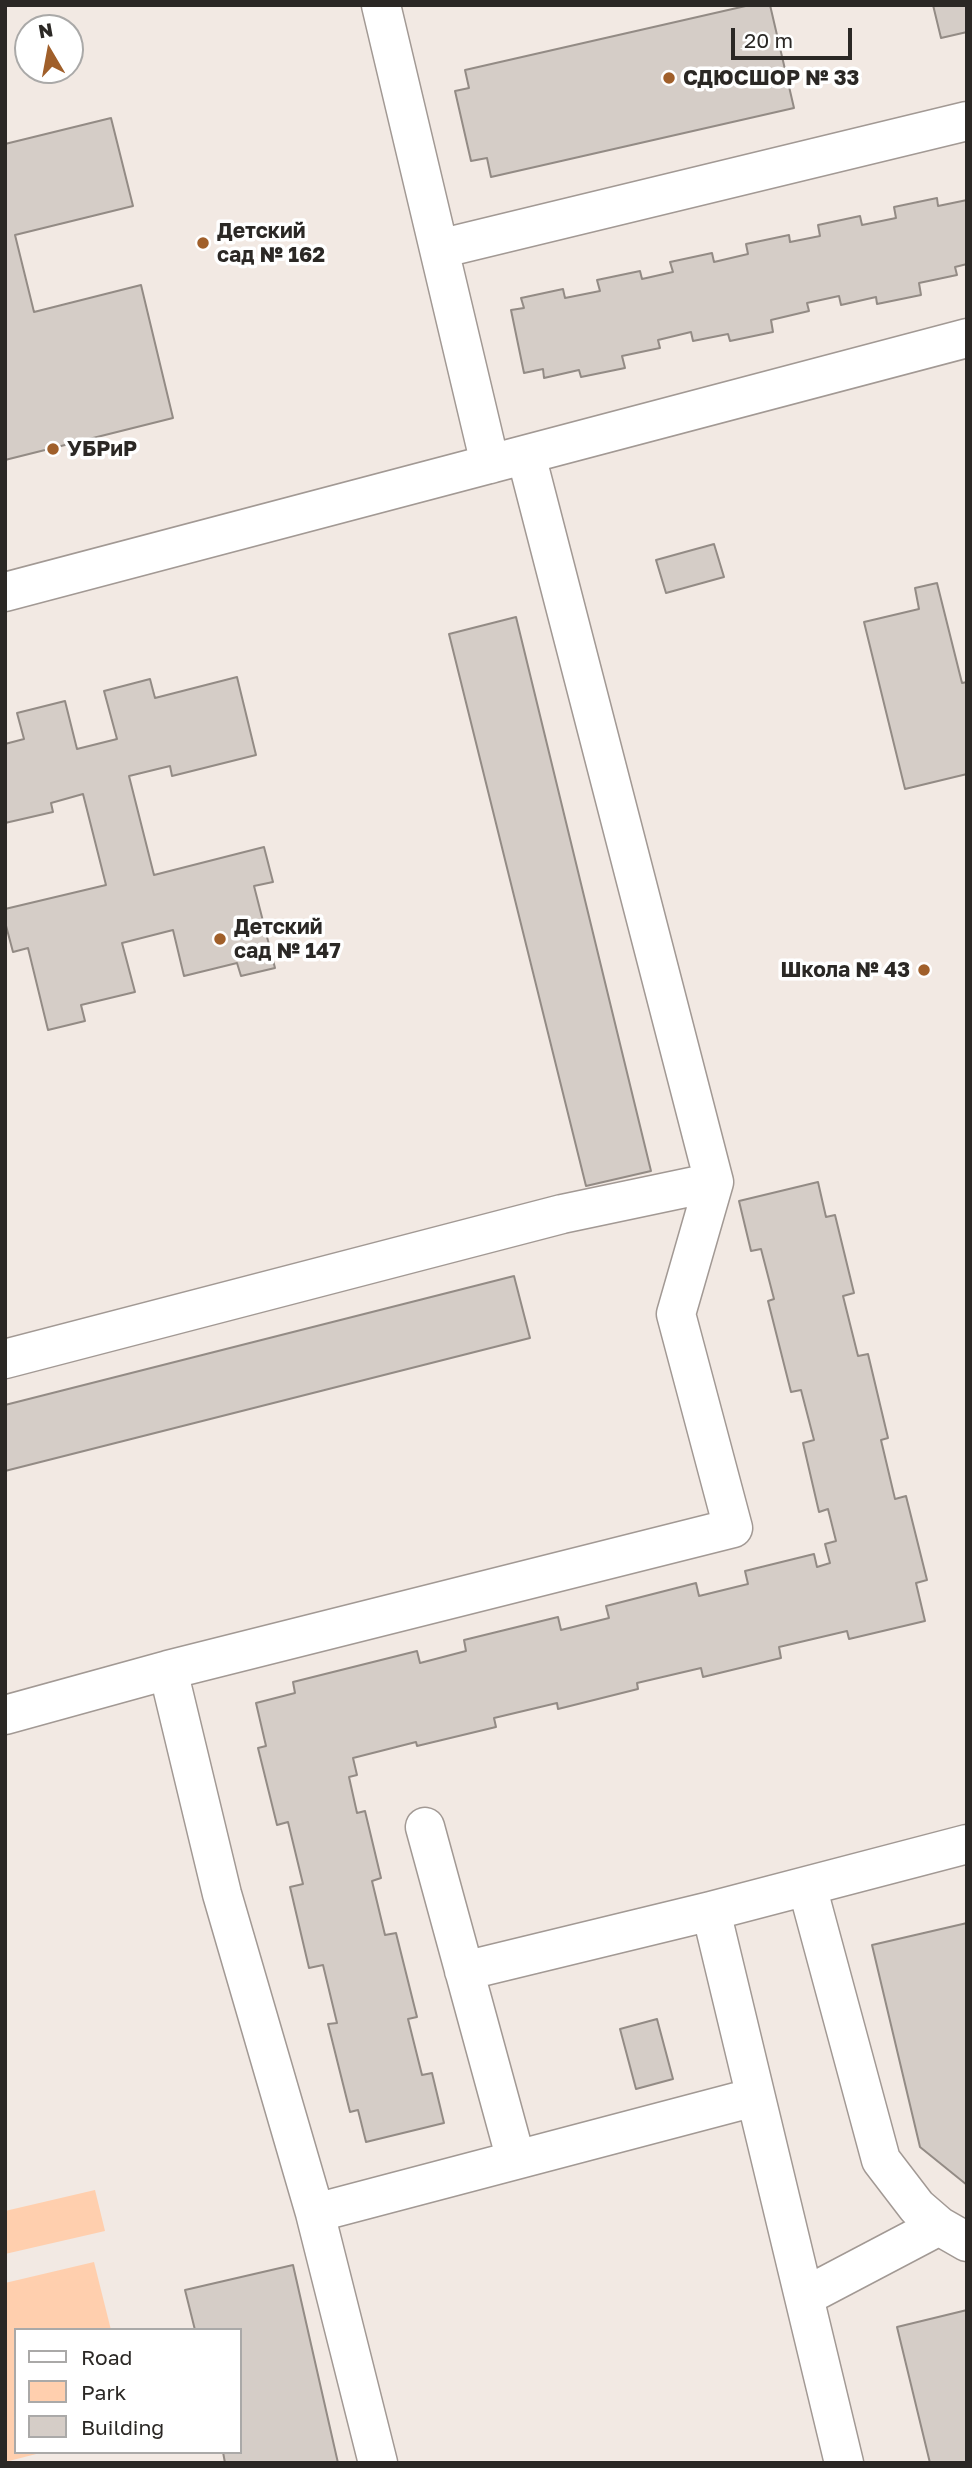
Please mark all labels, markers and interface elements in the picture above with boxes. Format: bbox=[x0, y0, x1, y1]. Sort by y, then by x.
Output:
north arrow bbox=[14, 14, 84, 84]
scale bar bbox=[734, 14, 855, 58]
text: N bbox=[36, 17, 55, 42]
text: 20 m bbox=[744, 27, 793, 53]
place label: СДЮСШОР № 33 bbox=[683, 65, 859, 91]
marker: СДЮСШОР № 33 bbox=[661, 70, 677, 86]
place label: Детский сад № 162 bbox=[217, 218, 325, 268]
marker: Детский сад № 162 bbox=[195, 235, 211, 251]
place label: УБРиР bbox=[67, 436, 137, 462]
marker: УБРиР bbox=[45, 441, 61, 457]
place label: Детский сад № 147 bbox=[234, 914, 341, 964]
marker: Детский сад № 147 bbox=[212, 931, 228, 947]
place label: Школа № 43 bbox=[780, 957, 910, 983]
marker: Школа № 43 bbox=[916, 962, 932, 978]
legend bbox=[14, 2328, 242, 2454]
text: Road bbox=[81, 2344, 132, 2370]
text: Park bbox=[81, 2379, 126, 2405]
text: Building bbox=[81, 2414, 164, 2440]

